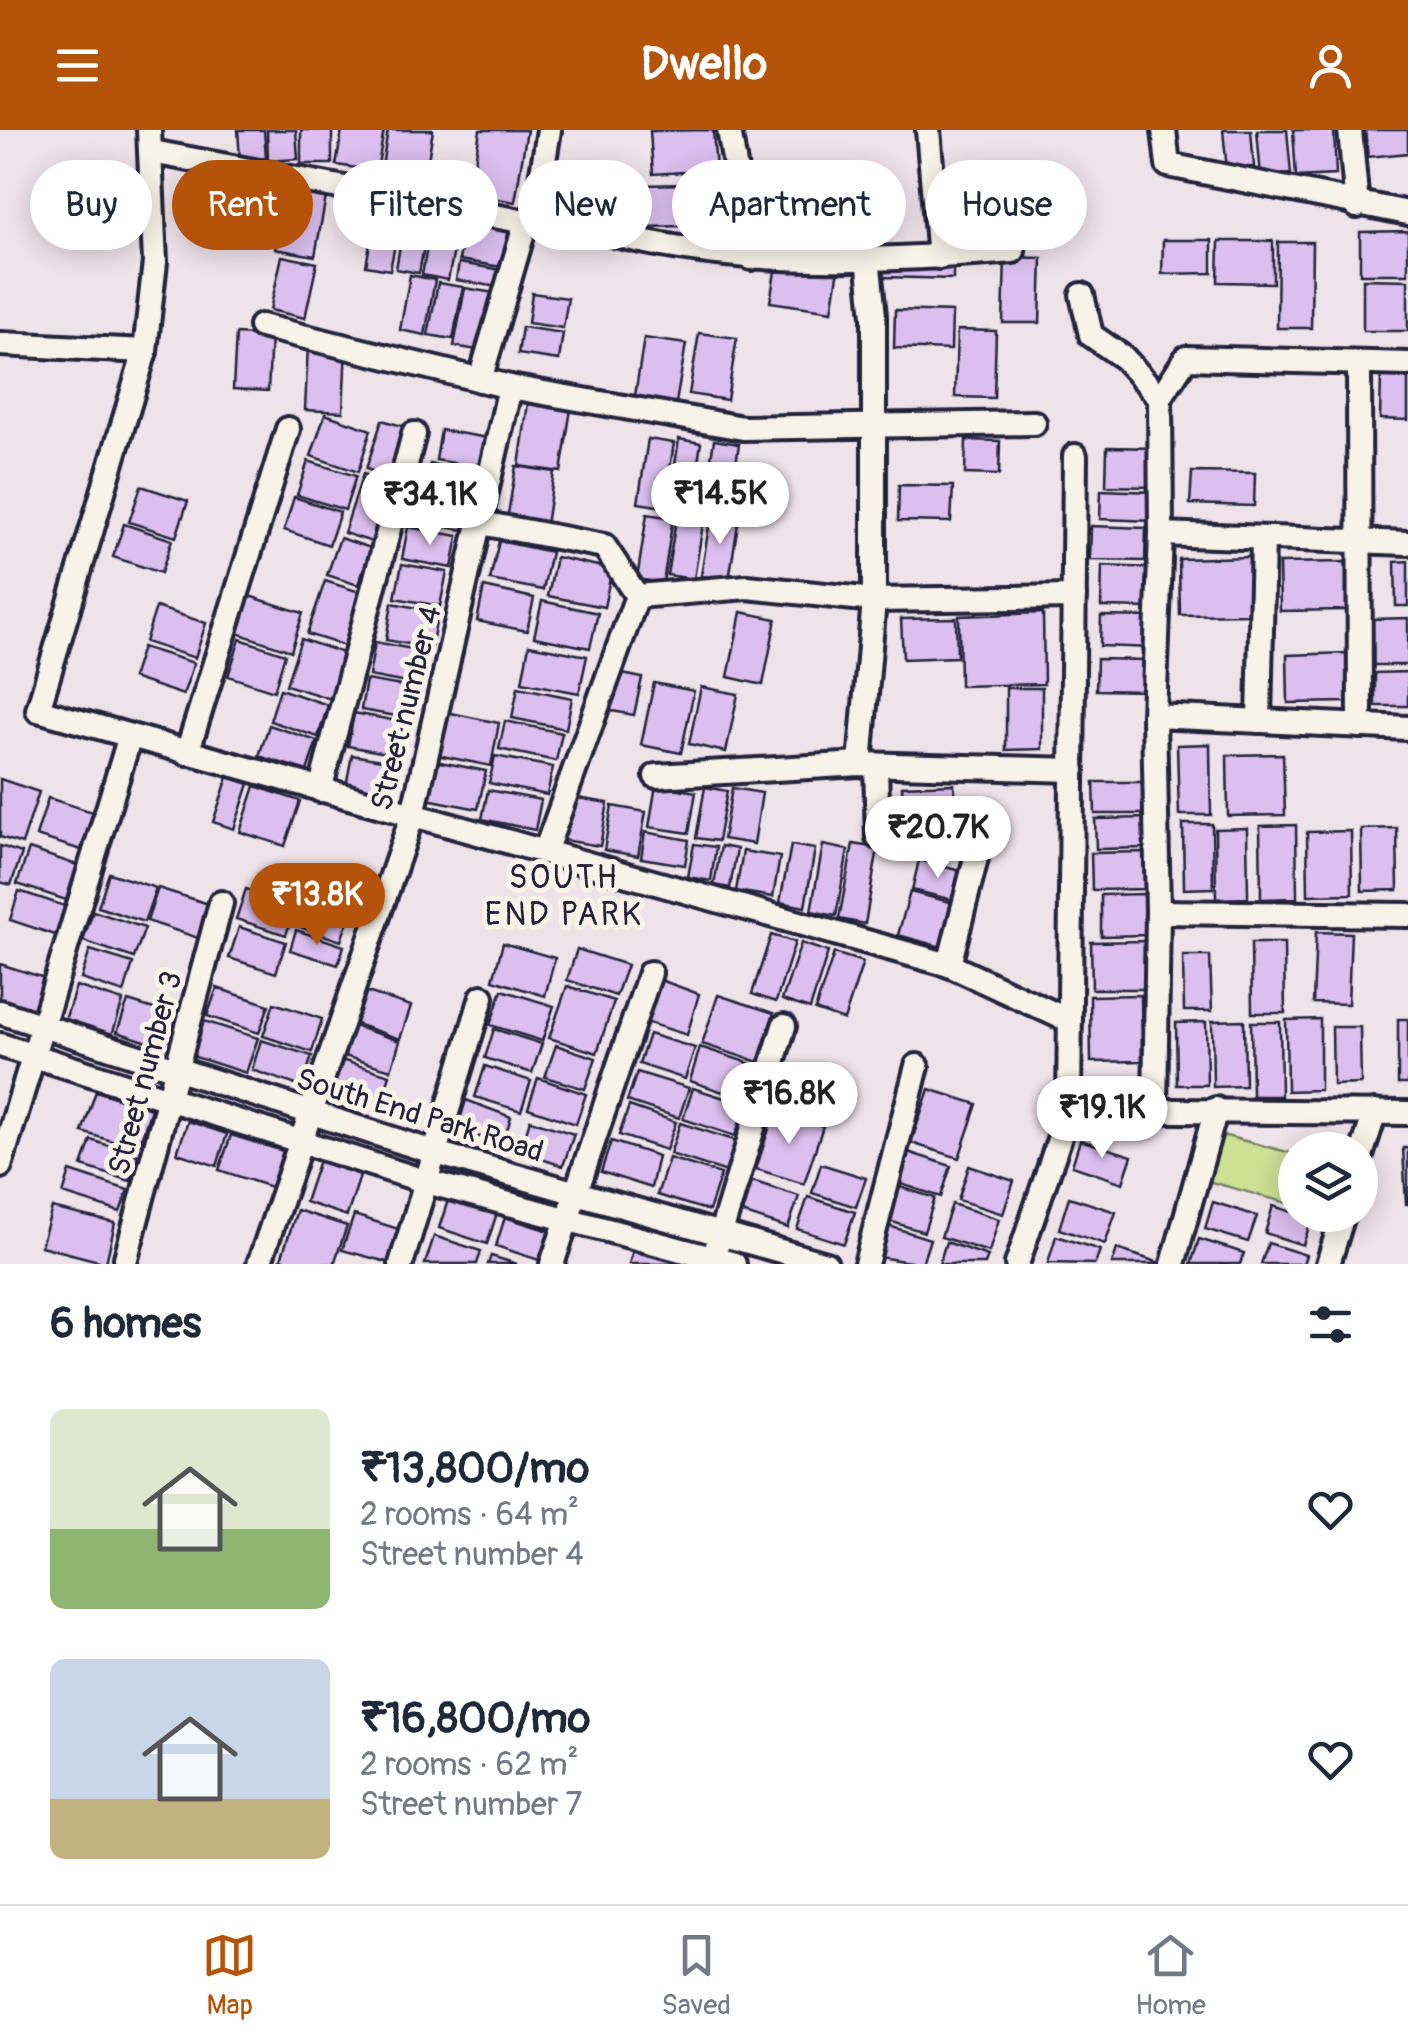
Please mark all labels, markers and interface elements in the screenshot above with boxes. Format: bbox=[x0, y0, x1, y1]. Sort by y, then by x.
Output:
text: Dwello bbox=[641, 37, 767, 93]
icon: menu bbox=[50, 38, 105, 93]
icon: person bbox=[1303, 38, 1358, 93]
chip: Buy bbox=[30, 160, 152, 250]
chip: Rent bbox=[172, 160, 313, 250]
chip: Filters bbox=[333, 160, 498, 250]
chip: New bbox=[518, 160, 652, 250]
chip: Apartment bbox=[672, 160, 906, 250]
chip: House bbox=[926, 160, 1087, 250]
pin: ₹14.5K bbox=[639, 462, 801, 547]
pin: ₹34.1K bbox=[349, 463, 511, 548]
text: ₹14.5K bbox=[673, 474, 767, 514]
text: ₹34.1K bbox=[383, 475, 477, 515]
street label: Street number 4 bbox=[363, 602, 450, 814]
pin: ₹20.7K bbox=[857, 796, 1019, 881]
text: ₹20.7K bbox=[887, 808, 989, 848]
district label: SOUTH END PARK bbox=[485, 858, 643, 935]
pin: ₹13.8K bbox=[236, 863, 398, 948]
text: ₹13.8K bbox=[271, 875, 363, 915]
street label: Street number 3 bbox=[101, 967, 190, 1179]
street label: South End Park Road bbox=[292, 1060, 548, 1171]
pin: ₹16.8K bbox=[708, 1062, 870, 1147]
text: ₹16.8K bbox=[743, 1074, 835, 1114]
pin: ₹19.1K bbox=[1021, 1076, 1183, 1161]
text: ₹19.1K bbox=[1058, 1088, 1146, 1128]
map controls bbox=[1278, 1132, 1378, 1232]
button: layers bbox=[1278, 1132, 1378, 1232]
icon: filters bbox=[1303, 1297, 1358, 1352]
text: 6 homes bbox=[50, 1298, 201, 1350]
text: ₹13,800/mo bbox=[360, 1443, 589, 1495]
icon: home bbox=[130, 1449, 250, 1569]
icon: heart bbox=[1303, 1482, 1358, 1537]
text: 2 rooms · 64 m² bbox=[360, 1495, 579, 1535]
text: Street number 4 bbox=[360, 1535, 584, 1575]
text: ₹16,800/mo bbox=[360, 1693, 590, 1745]
icon: home bbox=[130, 1699, 250, 1819]
icon: heart bbox=[1303, 1732, 1358, 1787]
text: 2 rooms · 62 m² bbox=[360, 1745, 578, 1785]
text: Street number 7 bbox=[360, 1785, 582, 1825]
tab: Map bbox=[202, 1928, 257, 2023]
tab: Saved bbox=[661, 1928, 731, 2023]
tab: Home bbox=[1135, 1928, 1206, 2023]

